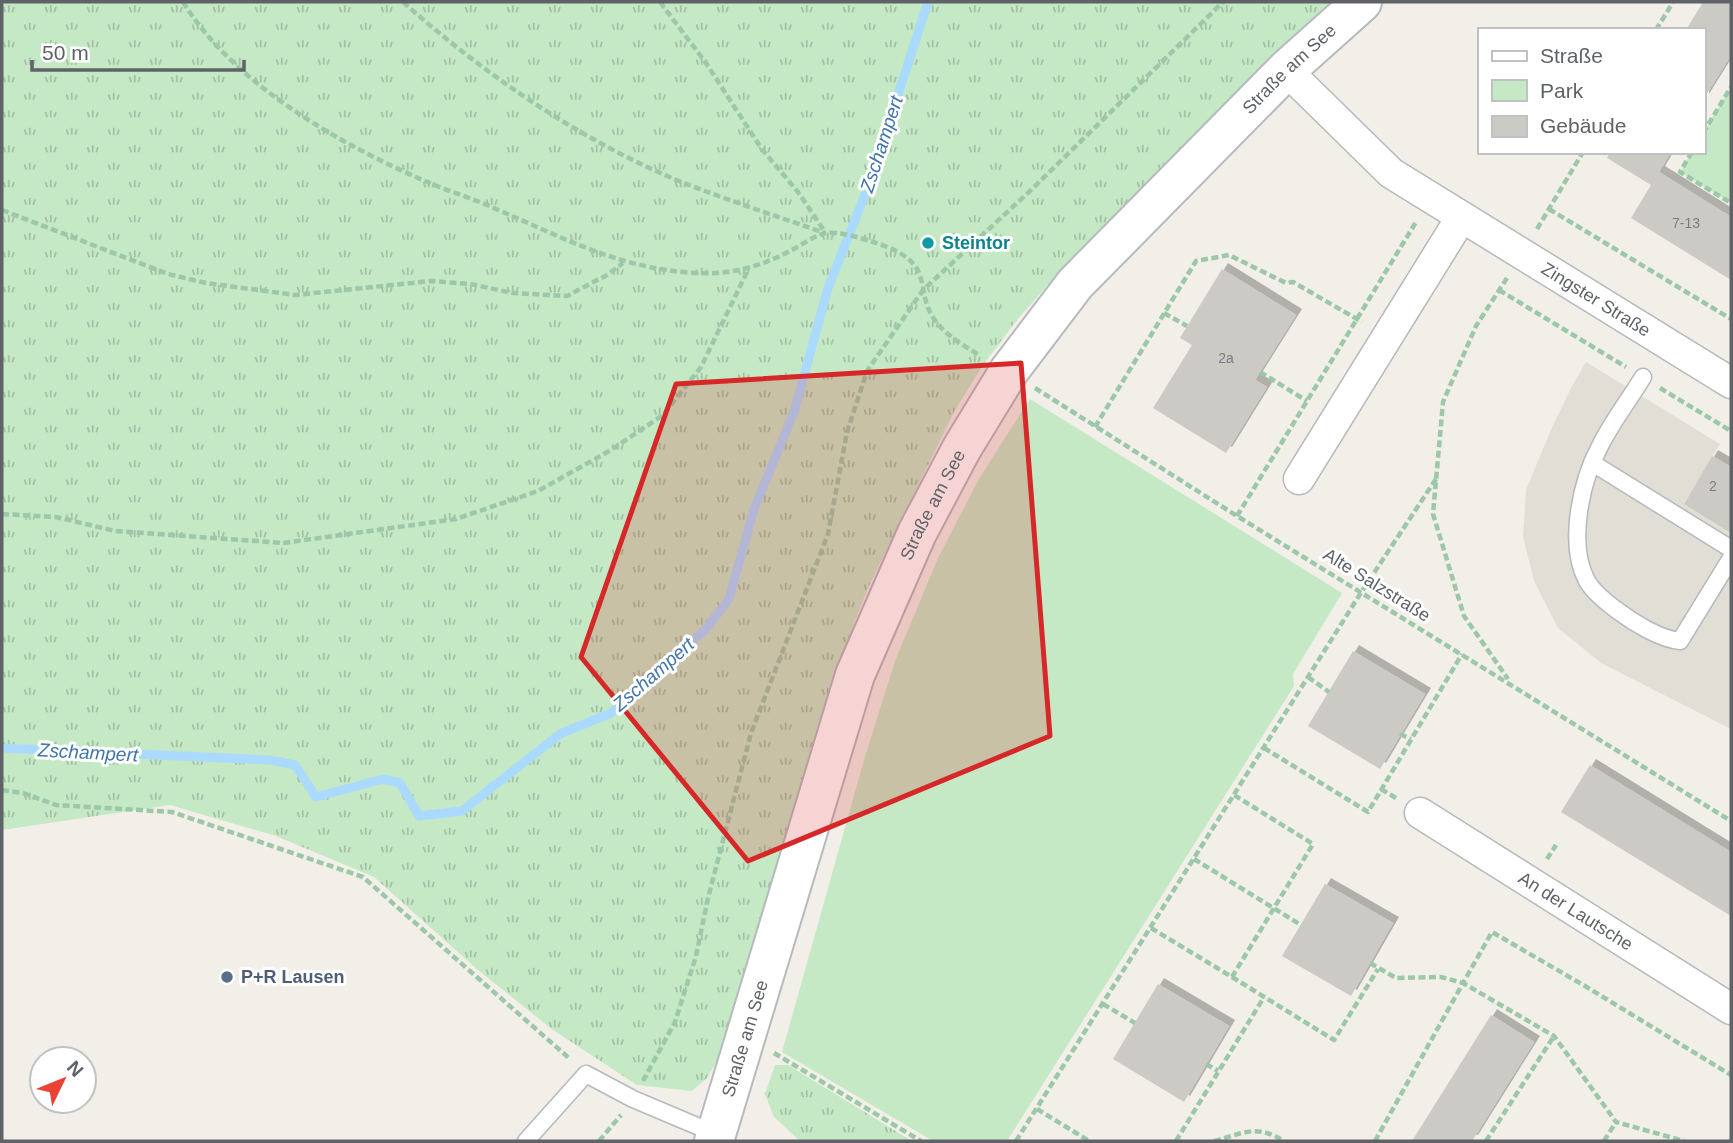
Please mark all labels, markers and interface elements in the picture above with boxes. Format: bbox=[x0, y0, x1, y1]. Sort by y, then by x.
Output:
street label: Straße am See bbox=[1239, 20, 1340, 118]
scale bar bbox=[32, 28, 243, 72]
legend bbox=[1478, 28, 1705, 154]
text: 50 m bbox=[42, 41, 89, 64]
text: Straße bbox=[1540, 44, 1603, 67]
text: Park bbox=[1540, 79, 1584, 102]
water label: Zschampert bbox=[856, 93, 907, 196]
text: Gebäude bbox=[1540, 114, 1626, 137]
house number: 7-13 bbox=[1672, 215, 1700, 231]
place label: Steintor bbox=[942, 233, 1010, 253]
marker: Steintor bbox=[920, 235, 936, 251]
street label: Zingster Straße bbox=[1538, 258, 1654, 341]
house number: 2a bbox=[1218, 350, 1234, 366]
street label: Straße am See bbox=[896, 446, 969, 563]
house number: 2 bbox=[1709, 478, 1717, 494]
street label: Alte Salzstraße bbox=[1320, 544, 1434, 626]
water label: Zschampert bbox=[608, 633, 699, 716]
water label: Zschampert bbox=[36, 739, 139, 766]
street label: An der Lautsche bbox=[1515, 868, 1636, 955]
place label: P+R Lausen bbox=[241, 967, 345, 987]
marker: P+R Lausen bbox=[219, 969, 235, 985]
street label: Straße am See bbox=[718, 978, 772, 1099]
north arrow bbox=[28, 1045, 98, 1115]
text: N bbox=[63, 1057, 87, 1081]

